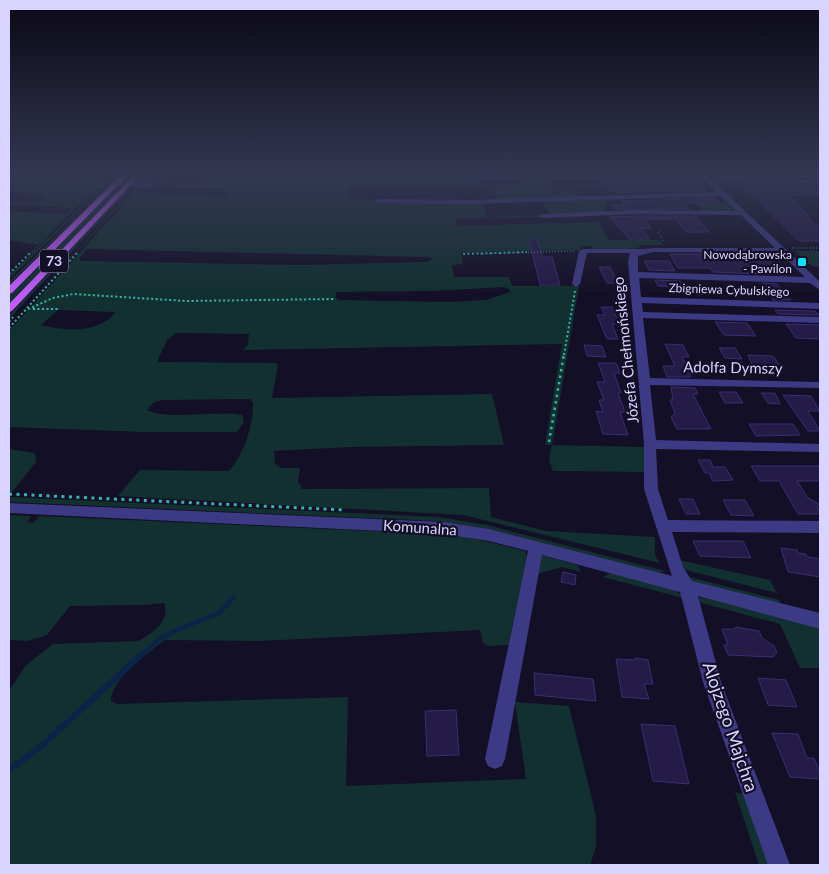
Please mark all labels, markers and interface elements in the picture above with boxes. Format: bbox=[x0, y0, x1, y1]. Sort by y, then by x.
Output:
place label: Nowodąbrowska - Pawilon bbox=[703, 247, 792, 276]
road number: 73 bbox=[40, 250, 68, 272]
marker: Nowodąbrowska - Pawilon bbox=[796, 256, 808, 268]
street label: Józefa Chełmońskiego bbox=[608, 276, 642, 424]
street label: Zbigniewa Cybulskiego bbox=[668, 280, 790, 299]
street label: Adolfa Dymszy bbox=[683, 357, 783, 377]
street label: Komunalna bbox=[383, 515, 457, 539]
street label: Alojzego Majchra bbox=[698, 659, 764, 795]

